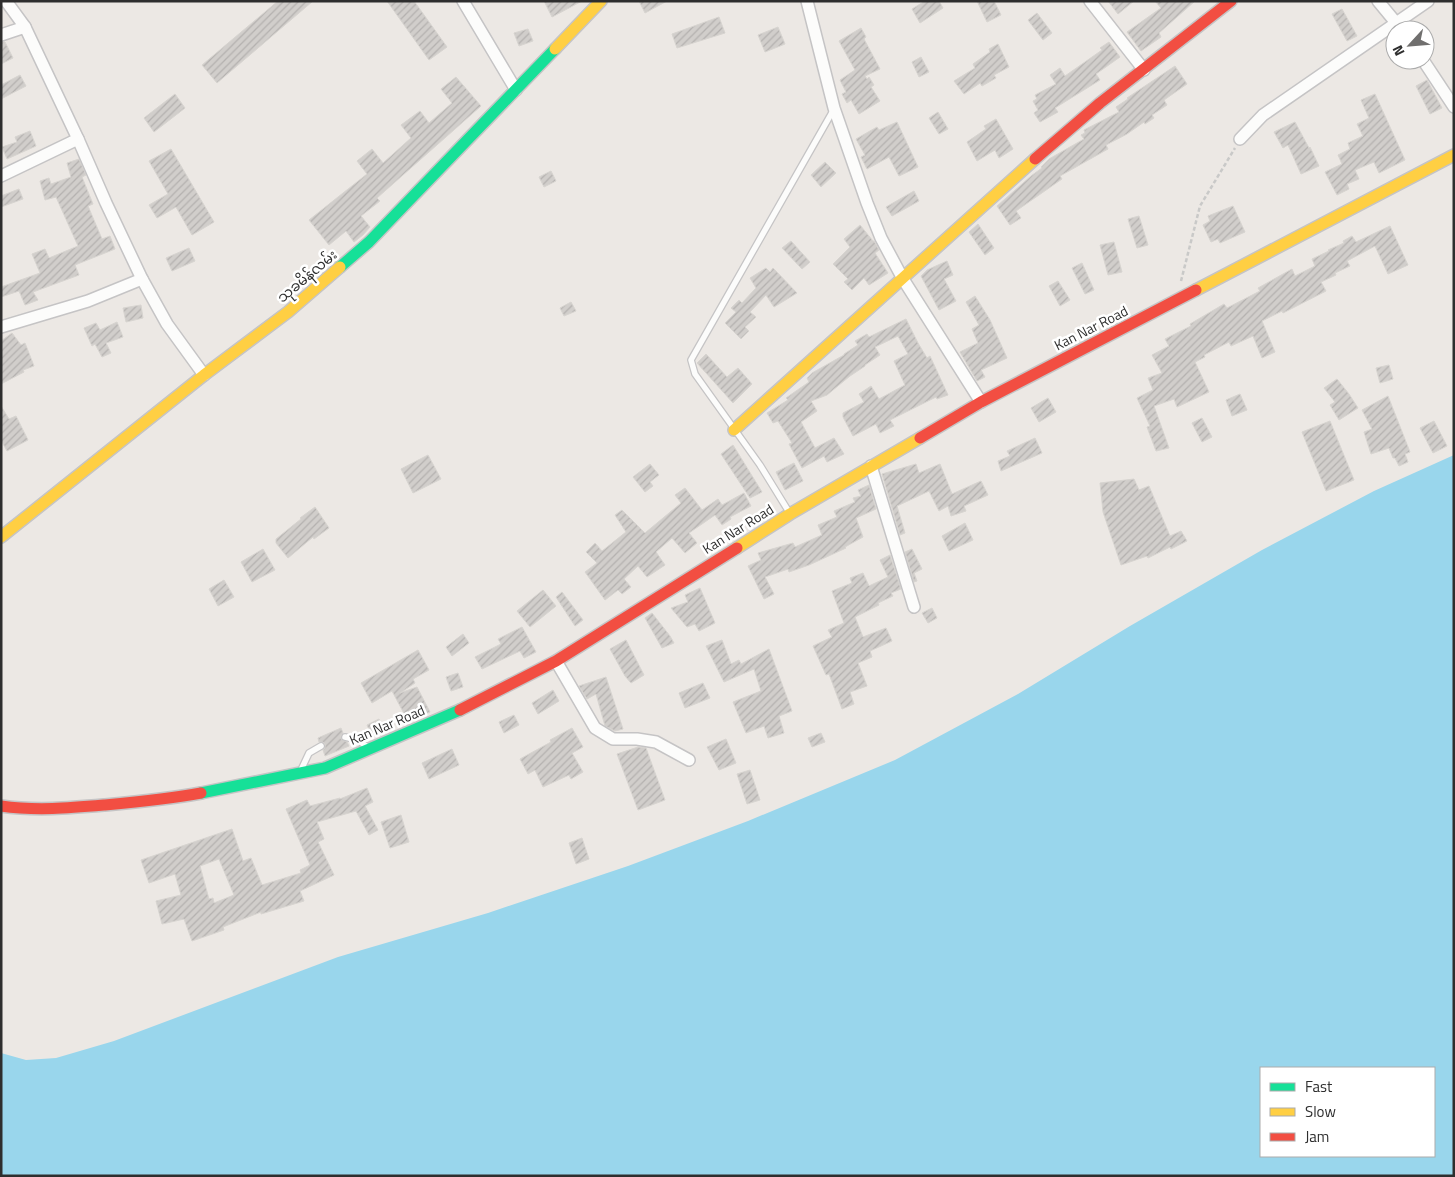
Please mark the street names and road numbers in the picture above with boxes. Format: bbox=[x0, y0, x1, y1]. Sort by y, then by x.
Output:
street label: သုခမိန်လမ်း bbox=[272, 244, 343, 309]
street label: Kan Nar Road bbox=[1050, 300, 1131, 355]
street label: Kan Nar Road bbox=[698, 498, 777, 559]
street label: Kan Nar Road bbox=[346, 699, 428, 750]

